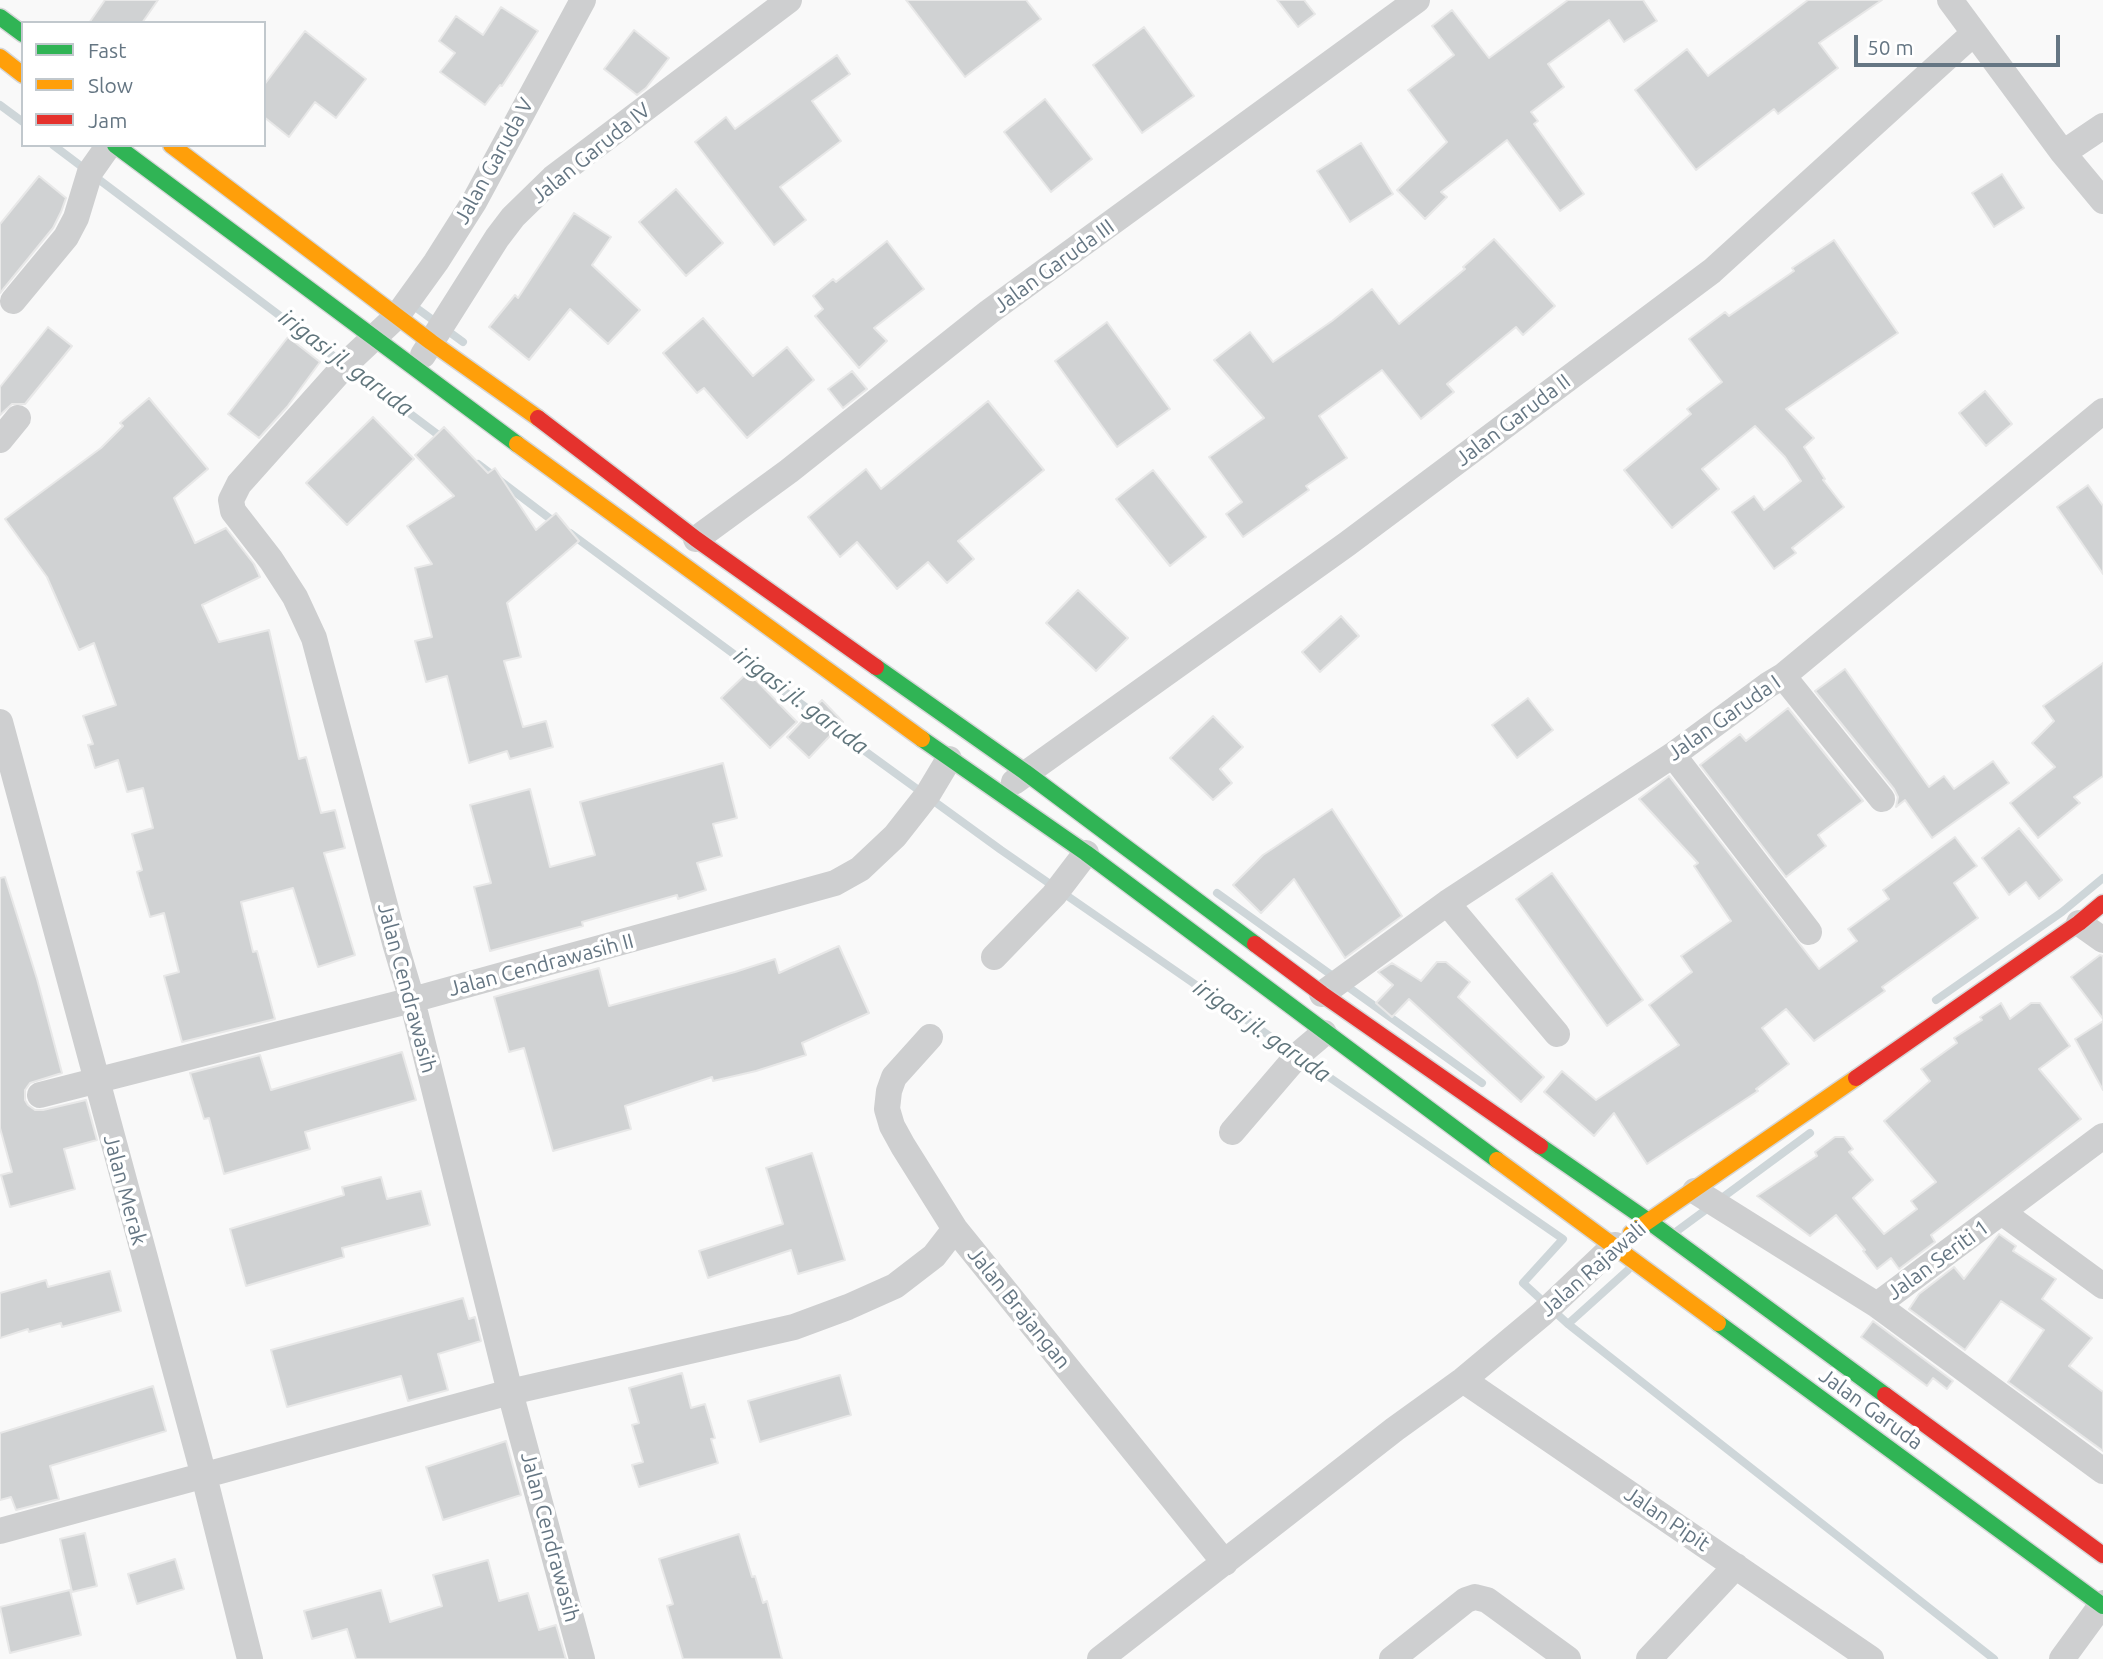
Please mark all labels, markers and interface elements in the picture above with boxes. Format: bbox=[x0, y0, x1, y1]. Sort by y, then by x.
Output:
legend bbox=[21, 21, 266, 147]
scale bar bbox=[1858, 21, 2064, 65]
text: 50 m bbox=[1867, 35, 1914, 59]
text: Fast bbox=[88, 38, 126, 62]
text: Slow bbox=[88, 73, 133, 97]
street label: Jalan Garuda V bbox=[449, 94, 539, 228]
street label: Jalan Garuda IV bbox=[527, 97, 655, 209]
text: Jam bbox=[88, 108, 127, 132]
street label: Jalan Garuda III bbox=[989, 214, 1119, 318]
water label: irigasi jl. garuda bbox=[274, 304, 418, 422]
street label: Jalan Garuda II bbox=[1450, 369, 1576, 471]
water label: irigasi jl. garuda bbox=[729, 642, 873, 760]
street label: Jalan Garuda I bbox=[1663, 670, 1785, 766]
street label: Jalan Cendrawasih bbox=[372, 900, 442, 1076]
street label: Jalan Cendrawasih II bbox=[446, 928, 636, 1002]
water label: irigasi jl. garuda bbox=[1188, 974, 1336, 1088]
street label: Jalan Merak bbox=[98, 1132, 152, 1248]
street label: Jalan Seriti 1 bbox=[1882, 1215, 1994, 1305]
street label: Jalan Rajawali bbox=[1535, 1216, 1651, 1322]
street label: Jalan Brajangan bbox=[962, 1242, 1076, 1374]
street label: Jalan Garuda bbox=[1814, 1363, 1928, 1455]
street label: Jalan Cendrawasih bbox=[515, 1449, 585, 1625]
street label: Jalan Pipit bbox=[1620, 1481, 1714, 1557]

